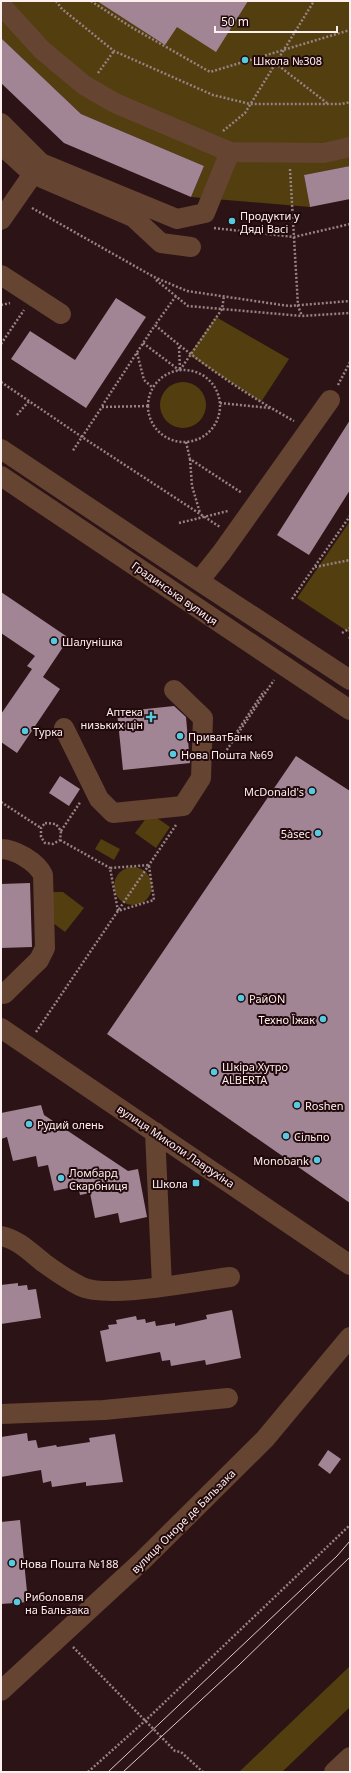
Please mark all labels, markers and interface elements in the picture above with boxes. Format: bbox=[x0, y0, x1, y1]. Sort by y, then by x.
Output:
scale bar bbox=[215, 8, 337, 34]
text: 50 m bbox=[221, 13, 249, 30]
place label: Школа №308 bbox=[253, 53, 322, 68]
marker: Школа №308 bbox=[240, 55, 250, 65]
place label: Продукти у Дяді Васі bbox=[240, 208, 300, 236]
marker: Продукти у Дяді Васі bbox=[227, 216, 237, 226]
street label: Градинська вулиця bbox=[129, 558, 221, 628]
place label: Шалунішка bbox=[62, 634, 123, 649]
marker: Шалунішка bbox=[49, 636, 59, 646]
place label: Аптека низьких цін bbox=[81, 704, 143, 732]
marker: Аптека низьких цін bbox=[146, 712, 156, 722]
place label: Турка bbox=[33, 724, 63, 739]
marker: Турка bbox=[20, 726, 30, 736]
place label: ПриватБанк bbox=[188, 729, 253, 744]
marker: ПриватБанк bbox=[175, 731, 185, 741]
place label: Нова Пошта №69 bbox=[181, 747, 273, 762]
marker: Нова Пошта №69 bbox=[168, 749, 178, 759]
place label: McDonald's bbox=[244, 784, 304, 799]
marker: McDonald's bbox=[307, 786, 317, 796]
place label: 5àsec bbox=[281, 826, 310, 841]
marker: 5àsec bbox=[313, 828, 323, 838]
place label: РайON bbox=[249, 991, 285, 1006]
marker: РайON bbox=[236, 993, 246, 1003]
place label: Техно Їжак bbox=[259, 1012, 315, 1027]
marker: Техно Їжак bbox=[318, 1014, 328, 1024]
place label: Шкіра Хутро ALBERTA bbox=[222, 1059, 288, 1087]
marker: Шкіра Хутро ALBERTA bbox=[209, 1067, 219, 1077]
place label: Roshen bbox=[305, 1098, 344, 1113]
marker: Roshen bbox=[292, 1100, 302, 1110]
street label: вулиця Миколи Лаврухіна bbox=[114, 1101, 238, 1191]
place label: Рудий олень bbox=[37, 1117, 104, 1132]
marker: Рудий олень bbox=[24, 1119, 34, 1129]
place label: Сільпо bbox=[294, 1129, 330, 1144]
marker: Сільпо bbox=[281, 1131, 291, 1141]
place label: Monobank bbox=[253, 1153, 309, 1168]
marker: Monobank bbox=[312, 1155, 322, 1165]
place label: Ломбард Скарбниця bbox=[69, 1165, 128, 1193]
marker: Ломбард Скарбниця bbox=[56, 1173, 66, 1183]
place label: Школа bbox=[152, 1176, 188, 1191]
marker: Школа bbox=[191, 1178, 201, 1188]
street label: вулиця Оноре де Бальзака bbox=[128, 1466, 238, 1576]
place label: Нова Пошта №188 bbox=[20, 1556, 119, 1571]
marker: Нова Пошта №188 bbox=[7, 1558, 17, 1568]
place label: Риболовля на Бальзака bbox=[25, 1589, 89, 1617]
marker: Риболовля на Бальзака bbox=[12, 1597, 22, 1607]

